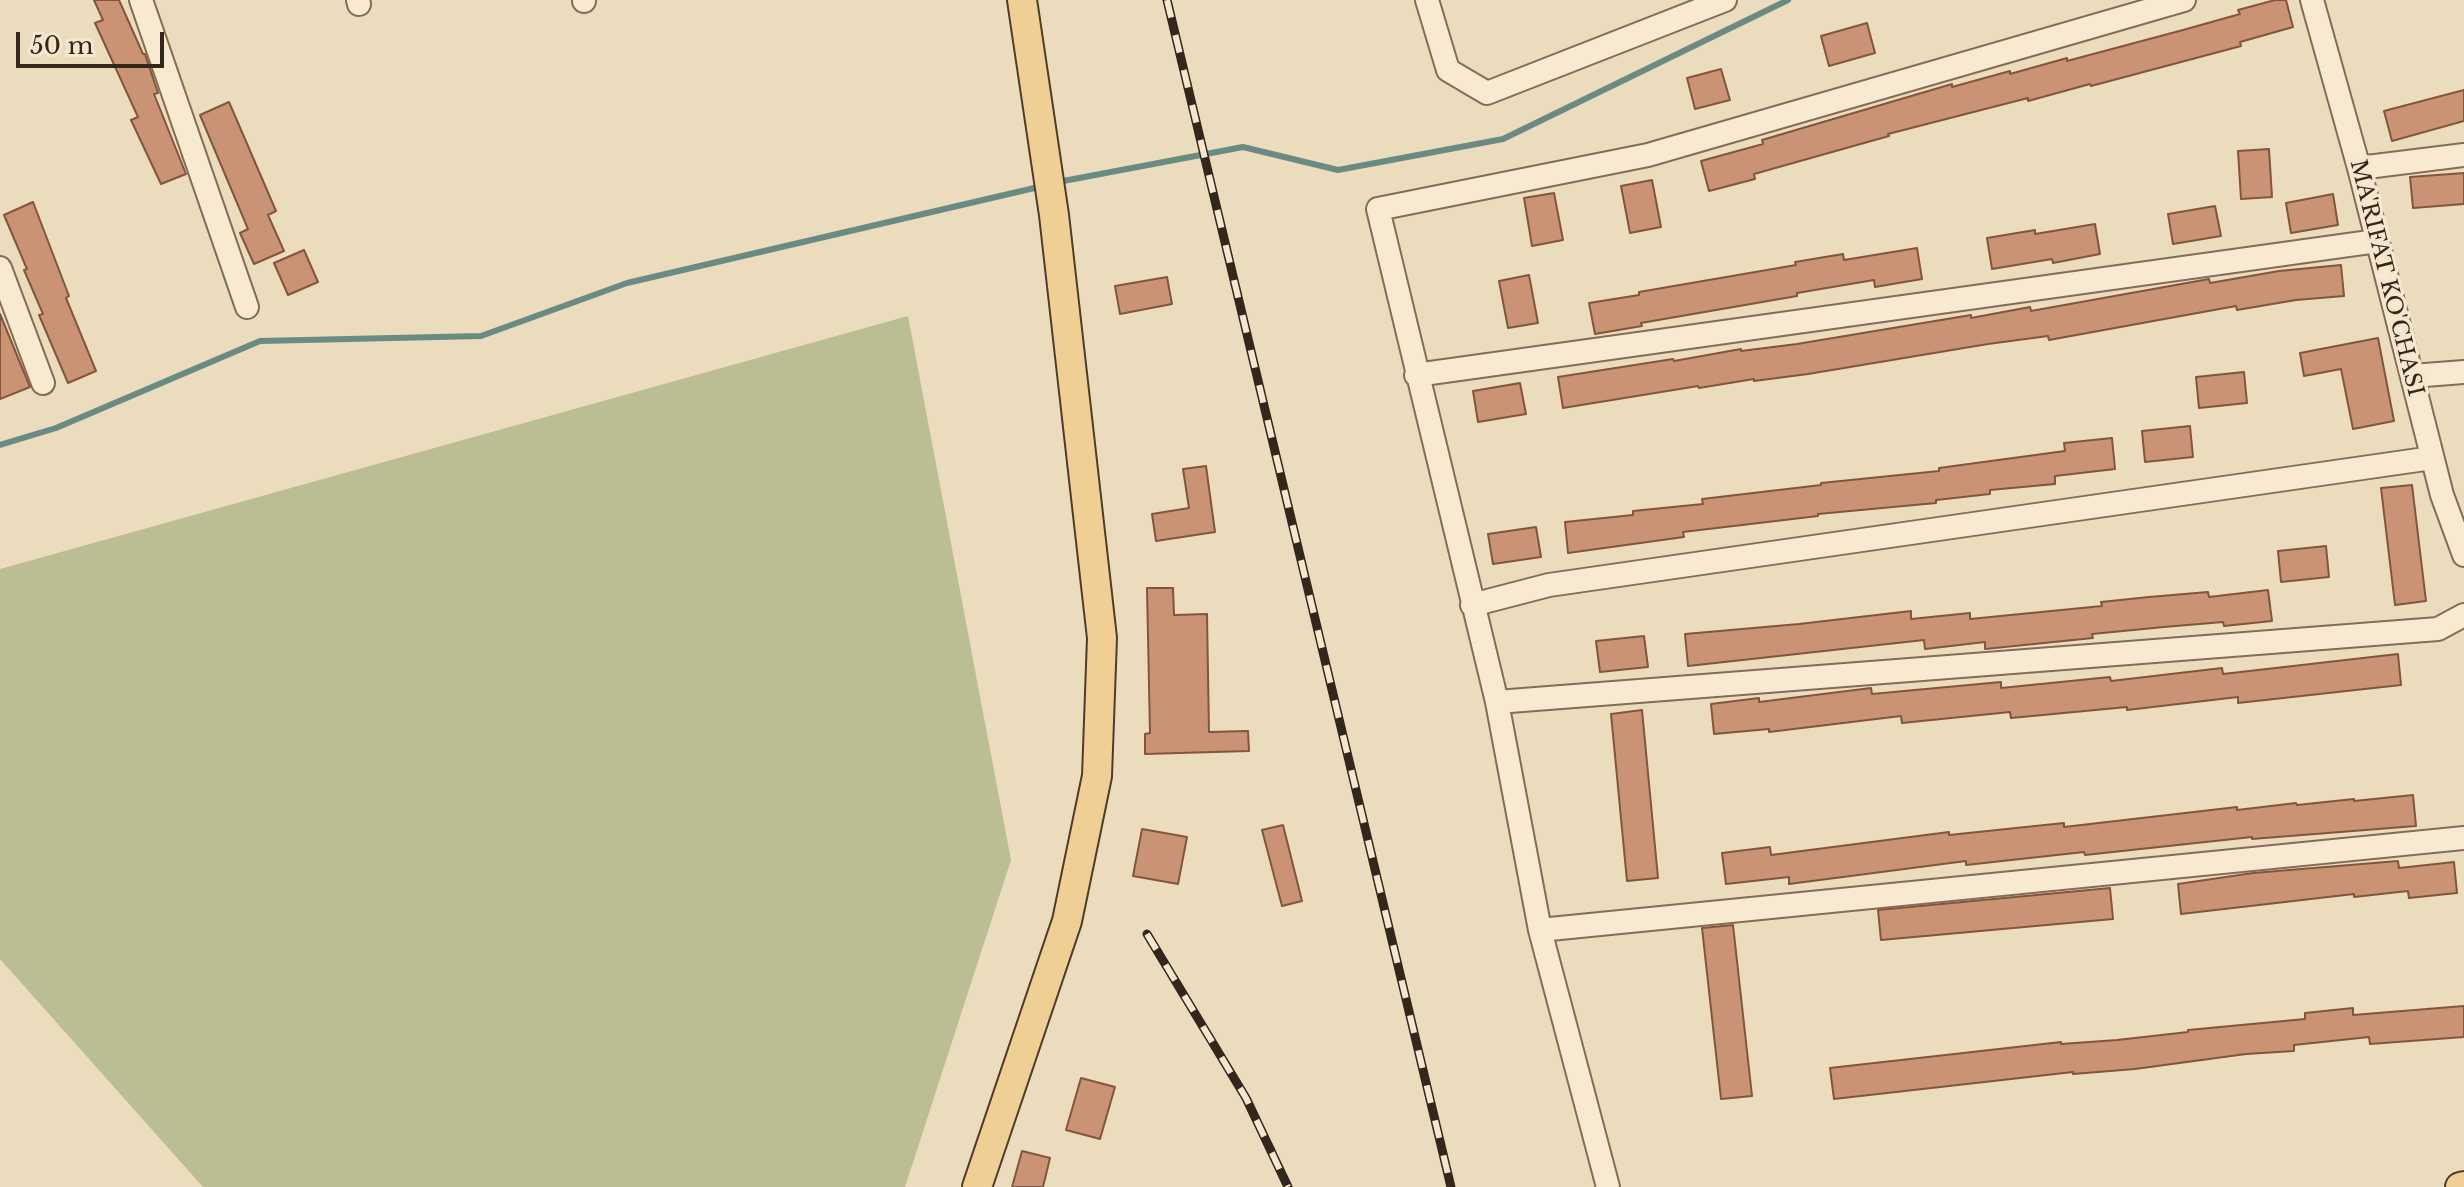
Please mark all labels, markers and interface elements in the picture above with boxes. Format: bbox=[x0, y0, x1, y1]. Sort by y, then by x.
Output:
scale bar bbox=[20, 16, 168, 66]
text: 50 m bbox=[30, 31, 93, 60]
street label: MA'RIFAT KO'CHASI bbox=[2344, 157, 2428, 399]

